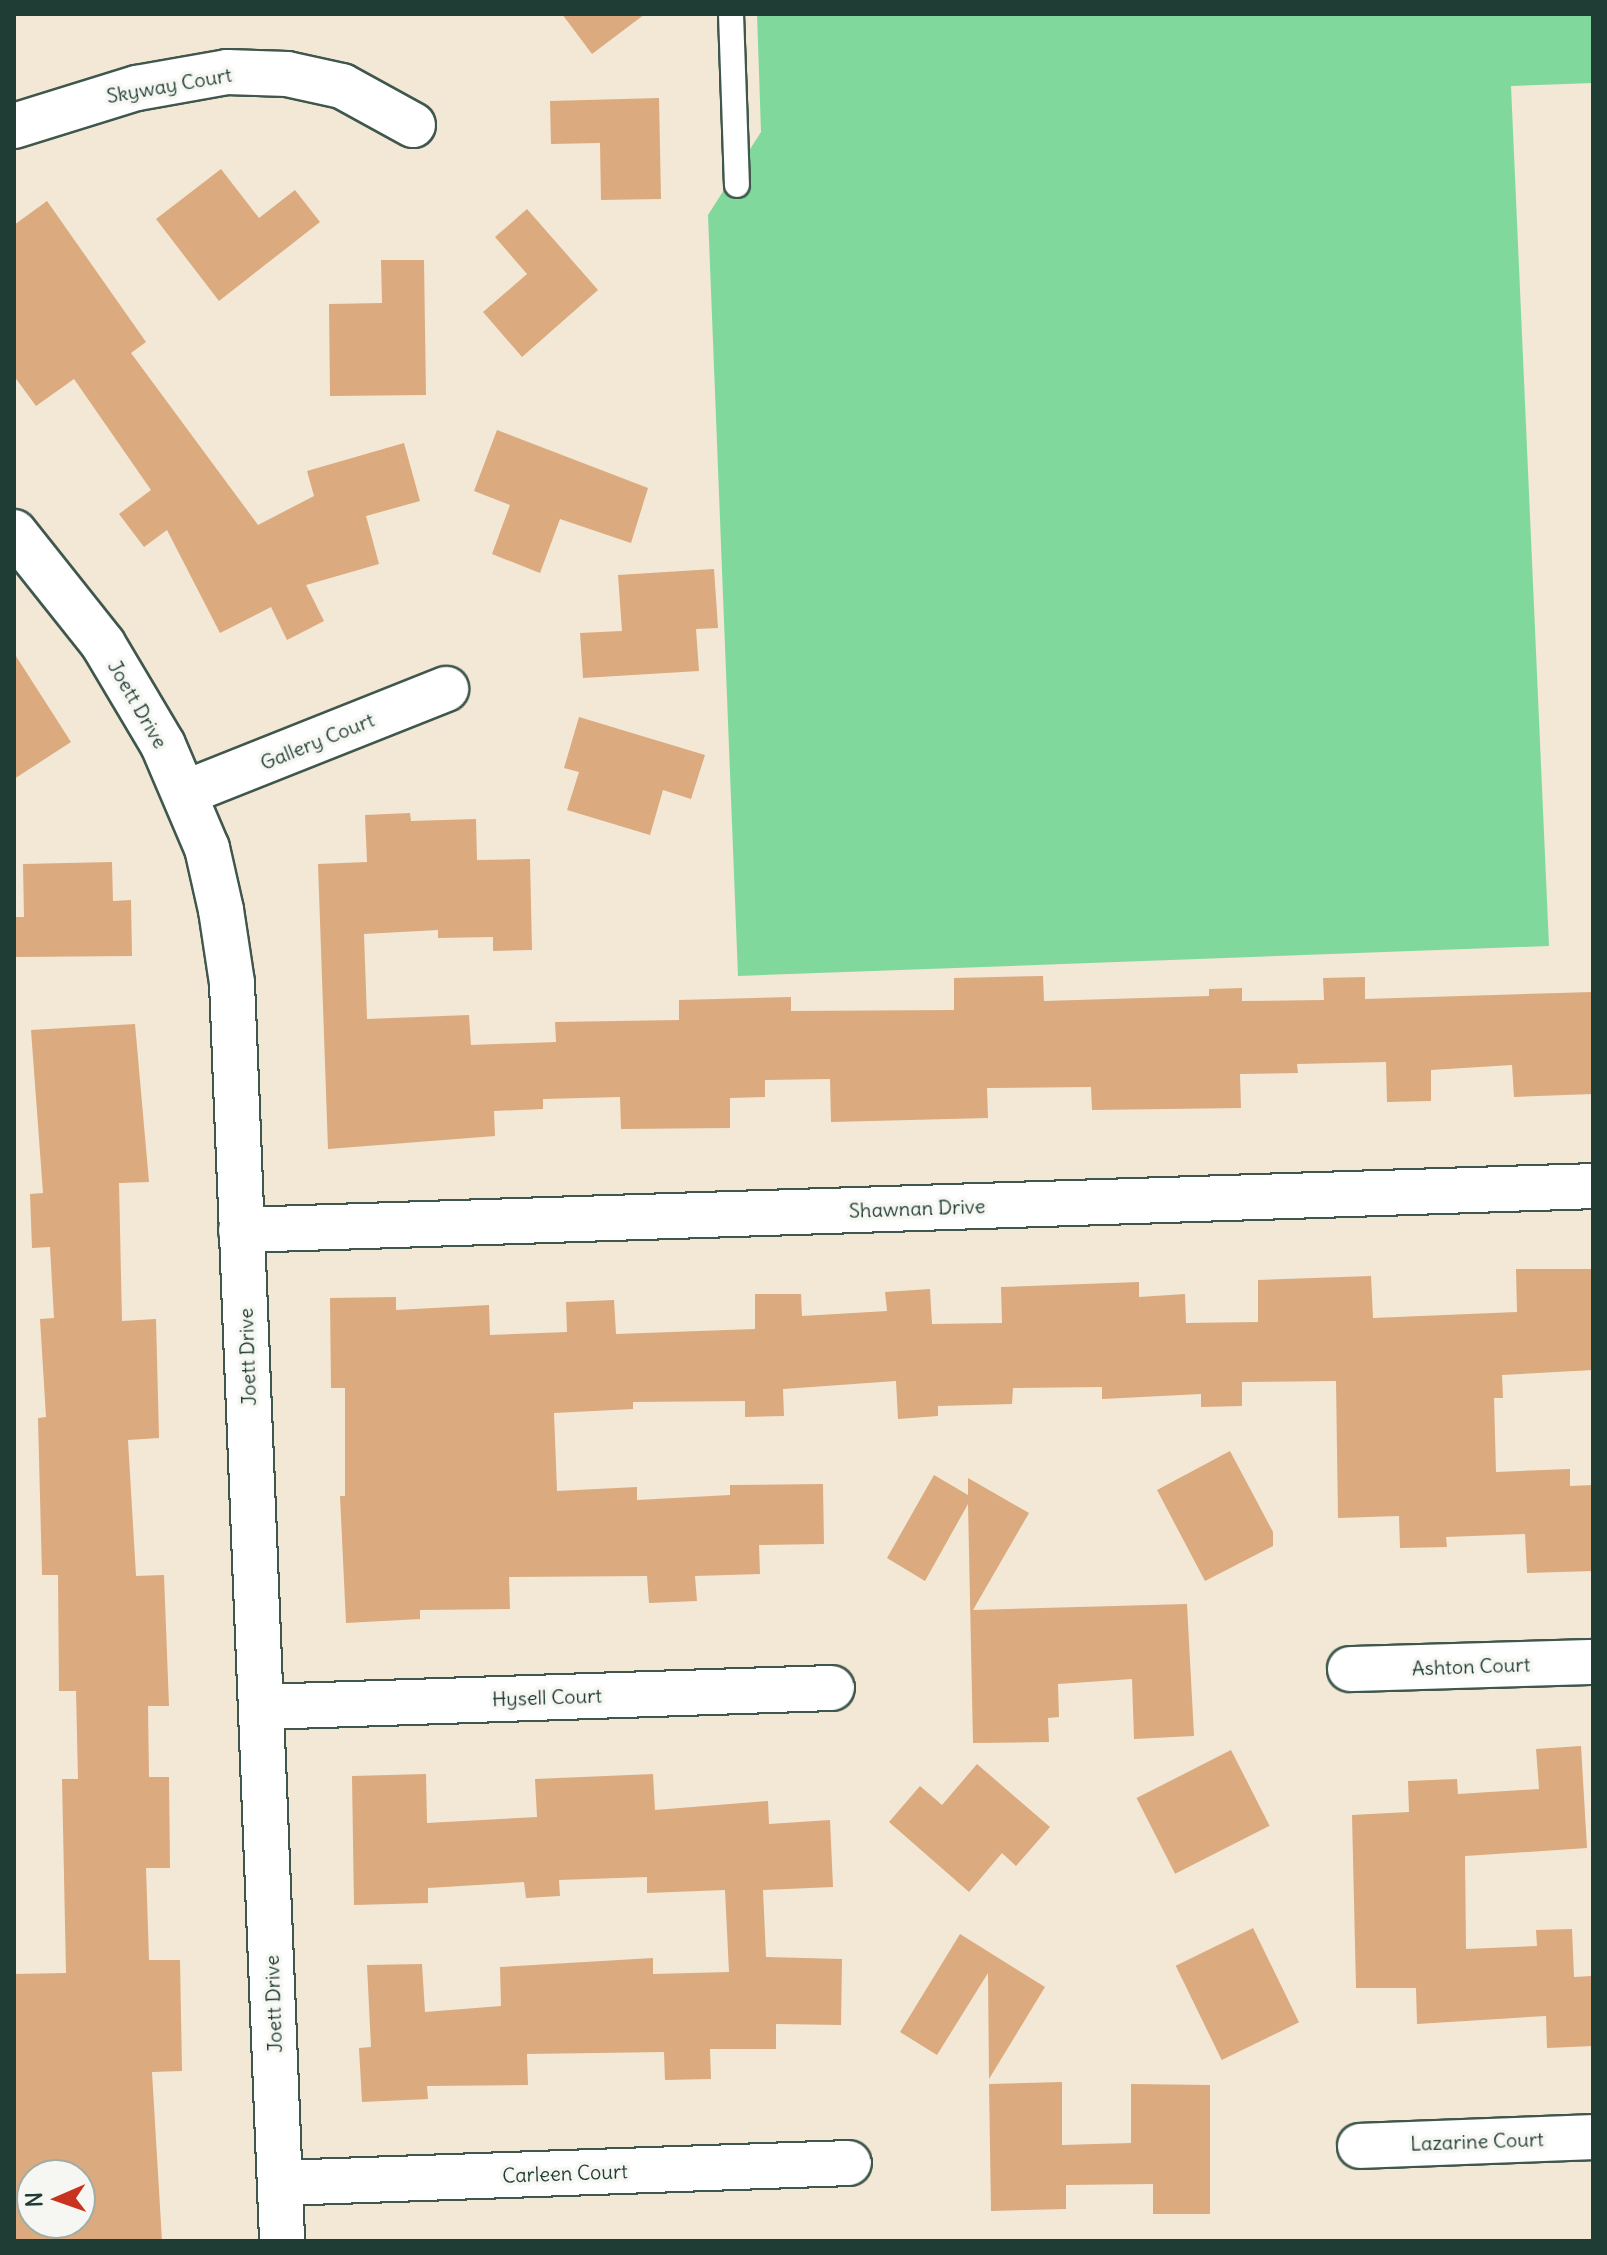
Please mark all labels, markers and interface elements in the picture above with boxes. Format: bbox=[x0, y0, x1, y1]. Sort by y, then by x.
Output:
street label: Skyway Court bbox=[105, 62, 233, 108]
street label: Joett Drive bbox=[103, 656, 173, 752]
street label: Gallery Court bbox=[257, 707, 377, 775]
street label: Shawnan Drive bbox=[848, 1194, 986, 1222]
street label: Joett Drive bbox=[233, 1308, 261, 1406]
street label: Ashton Court bbox=[1411, 1652, 1531, 1680]
street label: Hysell Court bbox=[492, 1683, 602, 1711]
street label: Joett Drive bbox=[259, 1955, 287, 2053]
street label: Lazarine Court bbox=[1410, 2127, 1544, 2155]
north arrow bbox=[16, 2159, 96, 2239]
street label: Carleen Court bbox=[502, 2159, 628, 2187]
text: N bbox=[20, 2192, 48, 2208]

